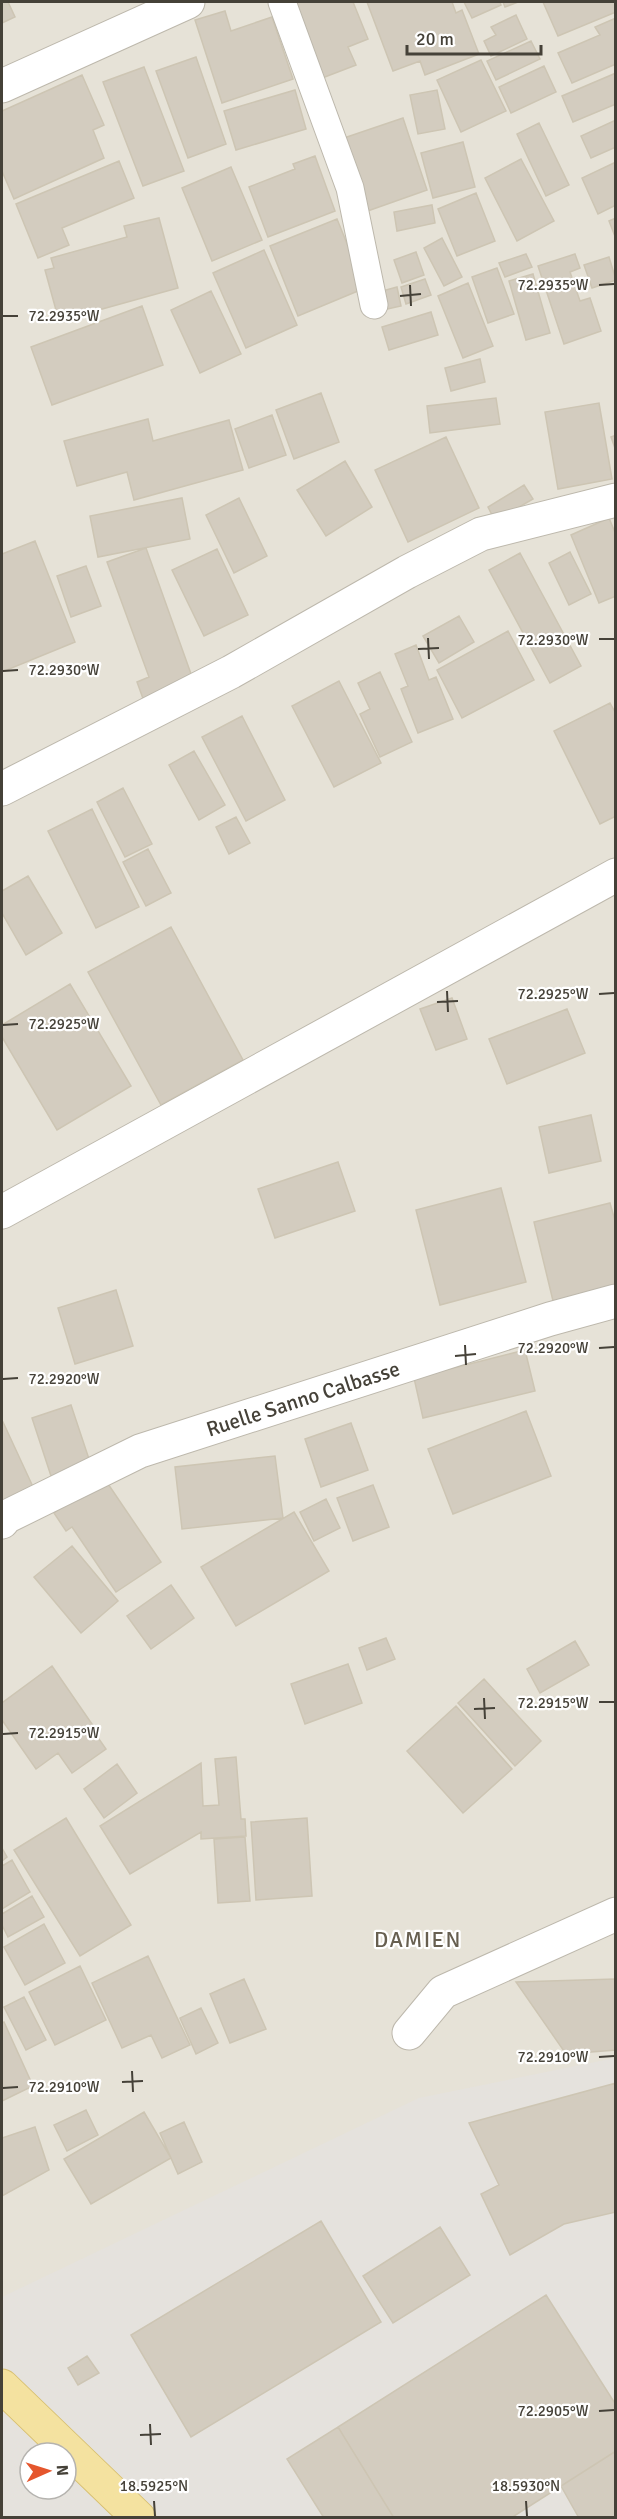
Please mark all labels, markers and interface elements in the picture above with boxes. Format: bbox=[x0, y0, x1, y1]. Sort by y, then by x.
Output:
scale bar bbox=[407, 18, 540, 56]
text: 20 m bbox=[416, 28, 454, 50]
text: 72.2935°W bbox=[518, 276, 589, 294]
text: 72.2935°W bbox=[29, 307, 100, 325]
text: 72.2930°W bbox=[518, 631, 589, 649]
text: 72.2930°W bbox=[29, 661, 100, 679]
text: 72.2925°W bbox=[518, 985, 589, 1003]
text: 72.2925°W bbox=[29, 1015, 100, 1033]
text: 72.2920°W bbox=[518, 1339, 589, 1357]
street label: Ruelle Sanno Calbasse bbox=[203, 1355, 403, 1443]
text: 72.2920°W bbox=[29, 1370, 100, 1388]
text: 72.2915°W bbox=[518, 1694, 589, 1712]
text: 72.2915°W bbox=[29, 1724, 100, 1742]
district label: DAMIEN bbox=[374, 1926, 462, 1953]
text: 72.2910°W bbox=[518, 2048, 589, 2066]
text: 72.2910°W bbox=[29, 2078, 100, 2096]
text: 72.2905°W bbox=[518, 2402, 589, 2420]
north arrow bbox=[18, 2441, 78, 2501]
text: N bbox=[52, 2464, 72, 2476]
text: 18.5925°N bbox=[120, 2477, 188, 2495]
text: 18.5930°N bbox=[492, 2477, 560, 2495]

